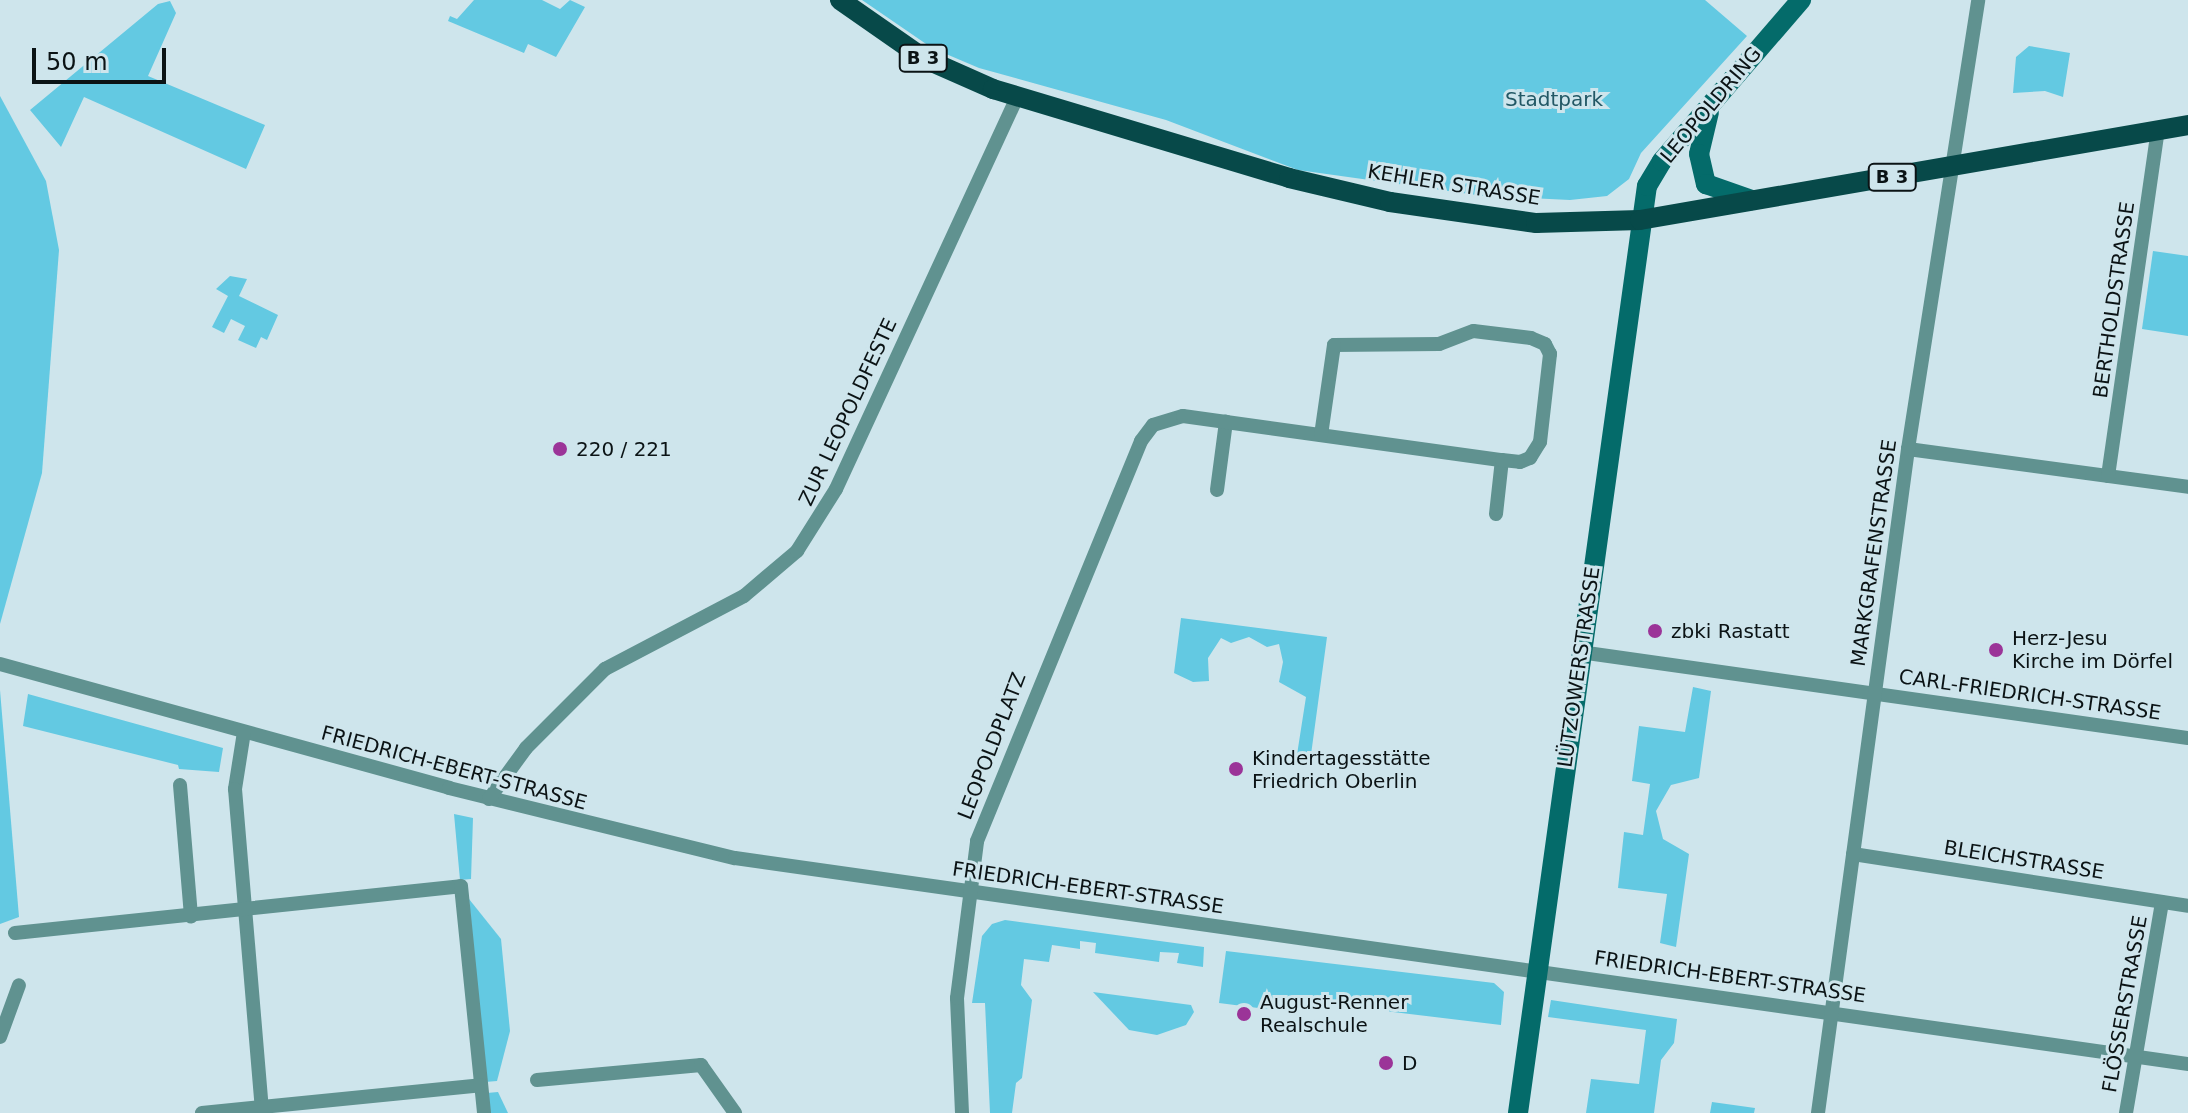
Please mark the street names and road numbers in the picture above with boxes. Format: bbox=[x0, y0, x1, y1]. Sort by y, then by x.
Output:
street label: LEOPOLDRING bbox=[1655, 42, 1767, 168]
road number: B 3 bbox=[897, 44, 949, 72]
street label: KEHLER STRASSE bbox=[1366, 159, 1542, 211]
road number: B 3 bbox=[1866, 163, 1918, 191]
street label: BERTHOLDSTRASSE bbox=[2088, 200, 2140, 400]
street label: ZUR LEOPOLDFESTE bbox=[794, 314, 902, 510]
street label: MARKGRAFENSTRASSE bbox=[1846, 438, 1902, 668]
street label: LÜTZOWERSTRASSE bbox=[1553, 565, 1605, 769]
street label: CARL-FRIEDRICH-STRASSE bbox=[1897, 665, 2163, 725]
street label: LEOPOLDPLATZ bbox=[953, 669, 1031, 823]
street label: FRIEDRICH-EBERT-STRASSE bbox=[319, 721, 589, 815]
street label: BLEICHSTRASSE bbox=[1942, 835, 2106, 885]
street label: FRIEDRICH-EBERT-STRASSE bbox=[951, 857, 1225, 919]
street label: FLÖSSERSTRASSE bbox=[2098, 914, 2152, 1094]
street label: FRIEDRICH-EBERT-STRASSE bbox=[1593, 946, 1867, 1008]

